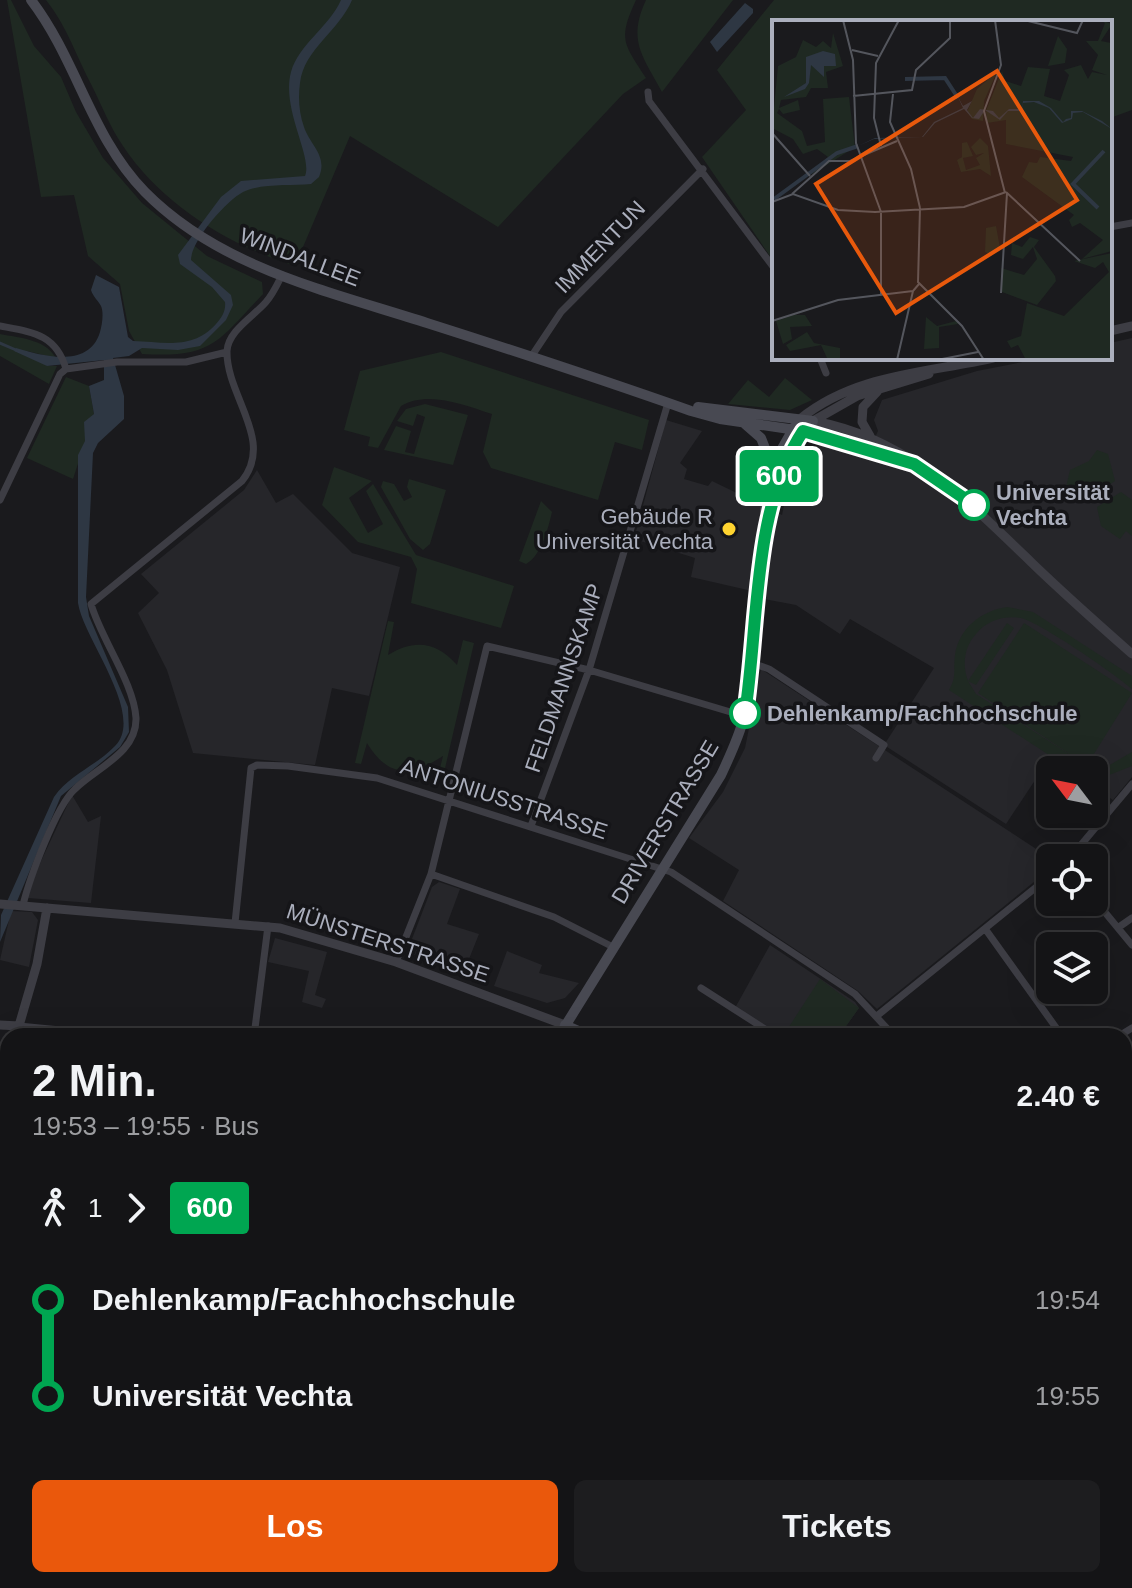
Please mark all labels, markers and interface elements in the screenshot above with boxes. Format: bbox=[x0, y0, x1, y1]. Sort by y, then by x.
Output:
inset map bbox=[772, 20, 1112, 360]
street label: IMMENTUN bbox=[550, 196, 650, 298]
street label: WINDALLEE bbox=[236, 223, 364, 291]
line badge: 600 bbox=[733, 450, 825, 502]
text: 600 bbox=[756, 460, 802, 491]
place label: Universität Vechta bbox=[996, 480, 1110, 530]
marker: Universität Vechta bbox=[959, 490, 989, 520]
place label: Gebäude R Universität Vechta bbox=[536, 504, 714, 554]
marker: Gebäude R Universität Vechta bbox=[720, 520, 738, 538]
street label: FELDMANNSKAMP bbox=[520, 580, 608, 776]
marker: Dehlenkamp/Fachhochschule bbox=[730, 698, 760, 728]
place label: Dehlenkamp/Fachhochschule bbox=[767, 701, 1078, 726]
street label: DRIVERSTRASSE bbox=[606, 736, 724, 908]
street label: ANTONIUSSTRASSE bbox=[397, 754, 611, 844]
north arrow bbox=[1036, 756, 1108, 828]
map controls bbox=[1036, 756, 1108, 1004]
button: locate bbox=[1036, 844, 1108, 916]
street label: MÜNSTERSTRASSE bbox=[284, 898, 492, 988]
button: layers bbox=[1036, 932, 1108, 1004]
text: 2 Min. bbox=[32, 1056, 157, 1105]
text: 2.40 € bbox=[1017, 1079, 1100, 1112]
text: 19:53 – 19:55 · Bus bbox=[32, 1111, 259, 1141]
icon: walk bbox=[32, 1186, 76, 1230]
icon: forward bbox=[114, 1186, 158, 1230]
text: 600 bbox=[186, 1192, 233, 1223]
text: 1 bbox=[88, 1193, 102, 1223]
text: Dehlenkamp/Fachhochschule bbox=[92, 1283, 515, 1316]
text: 19:54 bbox=[1035, 1285, 1100, 1315]
text: Universität Vechta bbox=[92, 1379, 352, 1412]
text: 19:55 bbox=[1035, 1381, 1100, 1411]
button: Los bbox=[32, 1480, 558, 1572]
button: Tickets bbox=[574, 1480, 1100, 1572]

